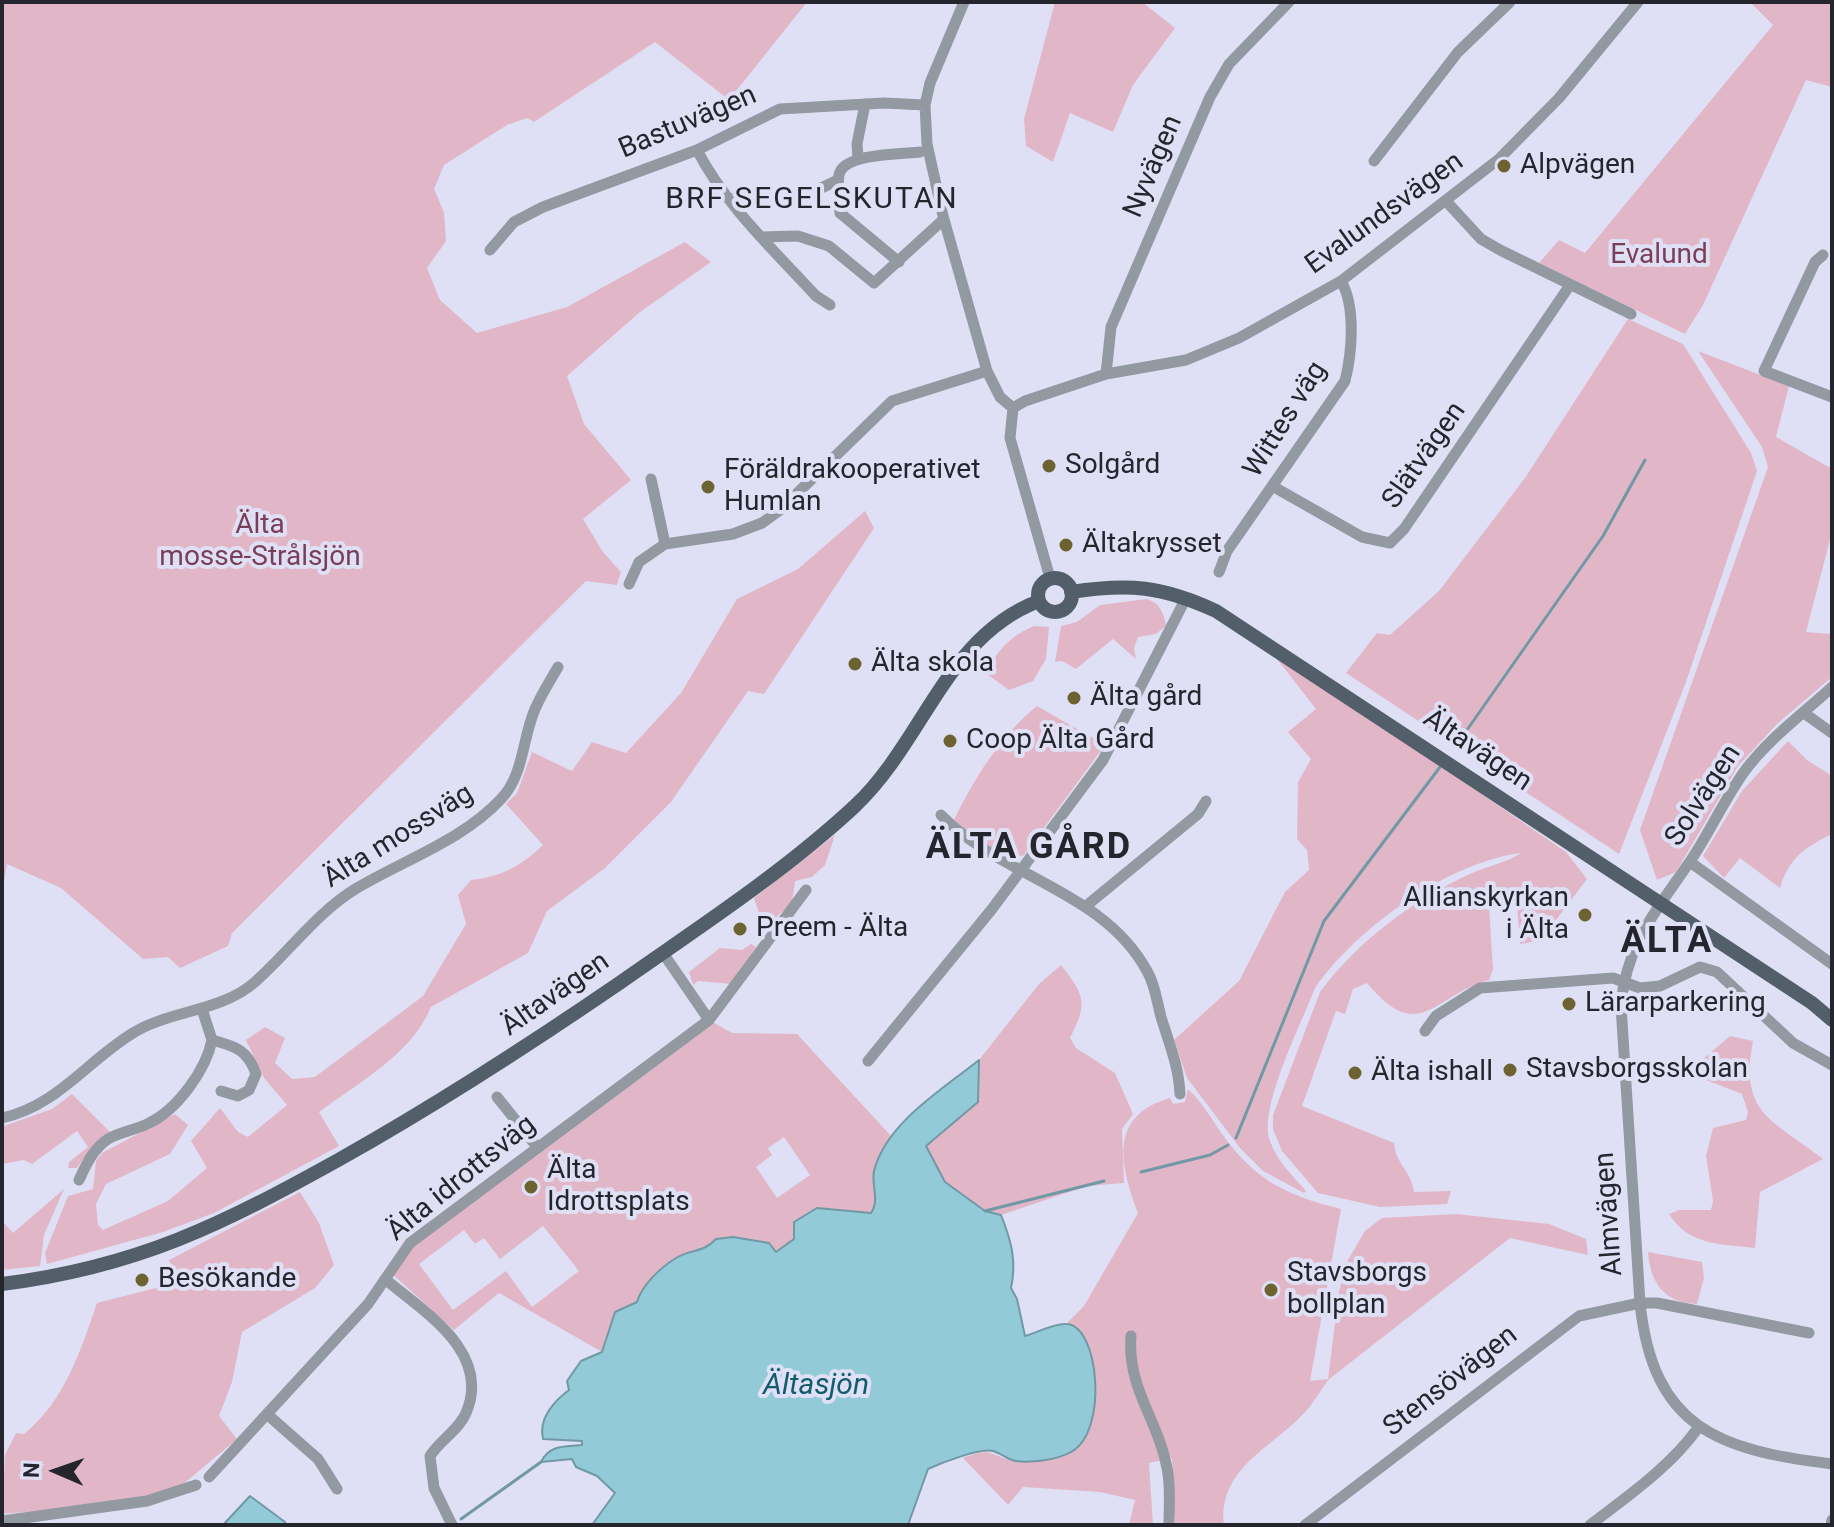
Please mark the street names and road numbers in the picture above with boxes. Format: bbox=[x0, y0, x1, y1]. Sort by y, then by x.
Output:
street label: Bastuvägen bbox=[614, 79, 762, 167]
street label: Nyvägen bbox=[1117, 111, 1191, 223]
street label: Evalundsvägen bbox=[1300, 146, 1470, 282]
street label: Wittes väg bbox=[1237, 356, 1335, 484]
street label: Slätvägen bbox=[1376, 396, 1474, 516]
street label: Ältavägen bbox=[1416, 702, 1538, 800]
street label: Solvägen bbox=[1659, 739, 1749, 853]
street label: Älta mossväg bbox=[318, 778, 480, 896]
street label: Ältavägen bbox=[496, 946, 616, 1044]
street label: Älta idrottsväg bbox=[381, 1109, 543, 1249]
street label: Almvägen bbox=[1589, 1151, 1631, 1277]
street label: Stensövägen bbox=[1377, 1319, 1525, 1445]

